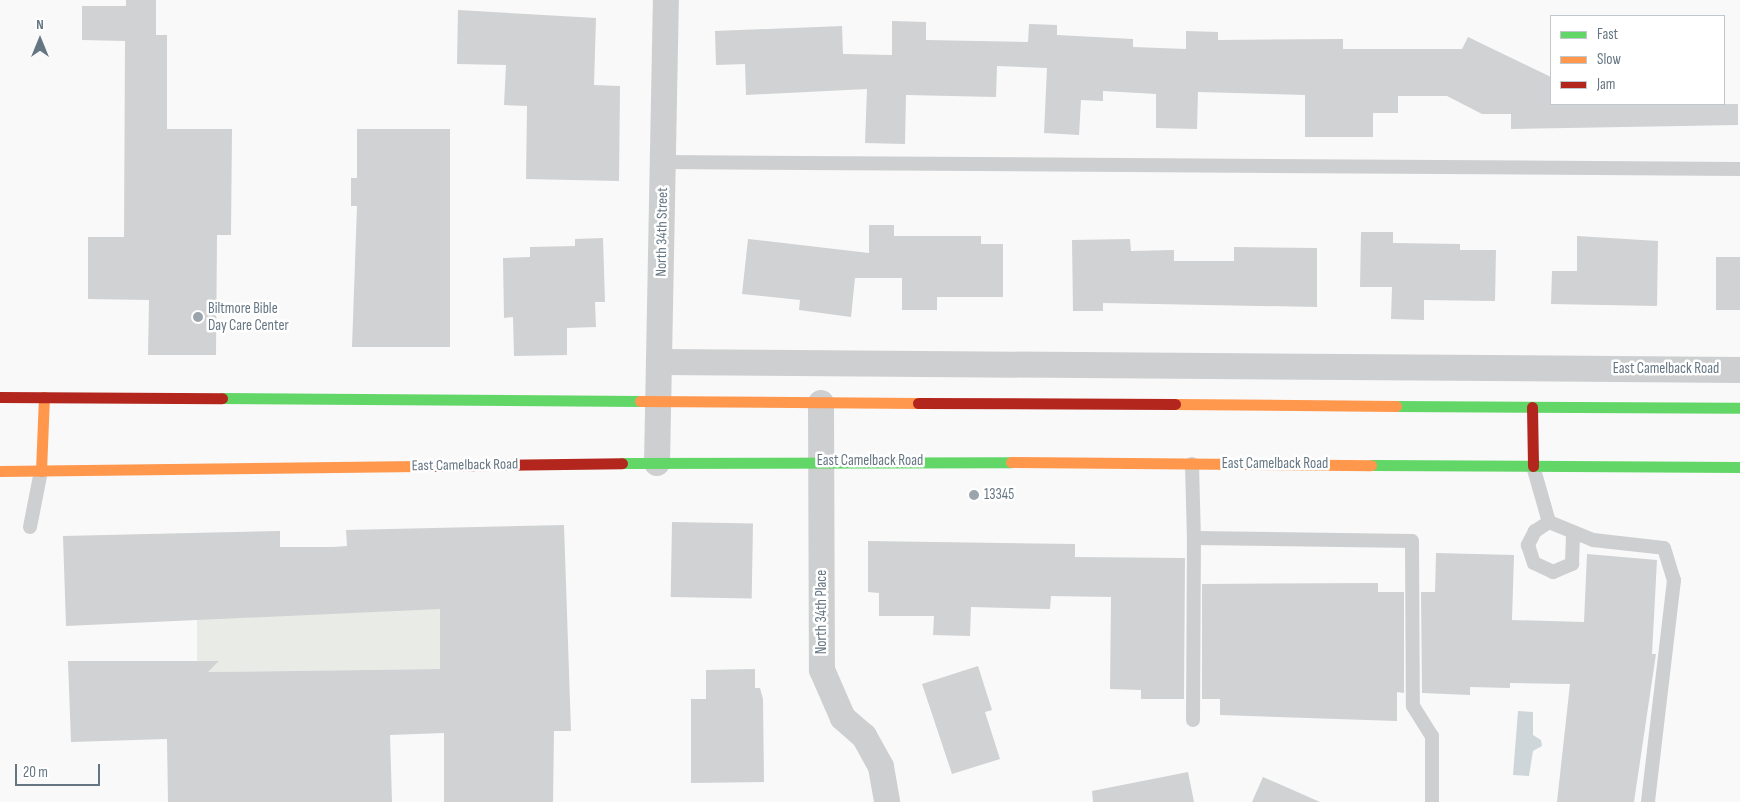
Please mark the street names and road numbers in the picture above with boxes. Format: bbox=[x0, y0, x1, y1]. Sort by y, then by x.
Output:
street label: North 34th Street bbox=[652, 187, 672, 277]
street label: East Camelback Road bbox=[1613, 360, 1719, 378]
street label: East Camelback Road bbox=[817, 452, 923, 470]
street label: East Camelback Road bbox=[412, 455, 518, 475]
street label: East Camelback Road bbox=[1222, 455, 1328, 473]
street label: North 34th Place bbox=[813, 570, 831, 654]

